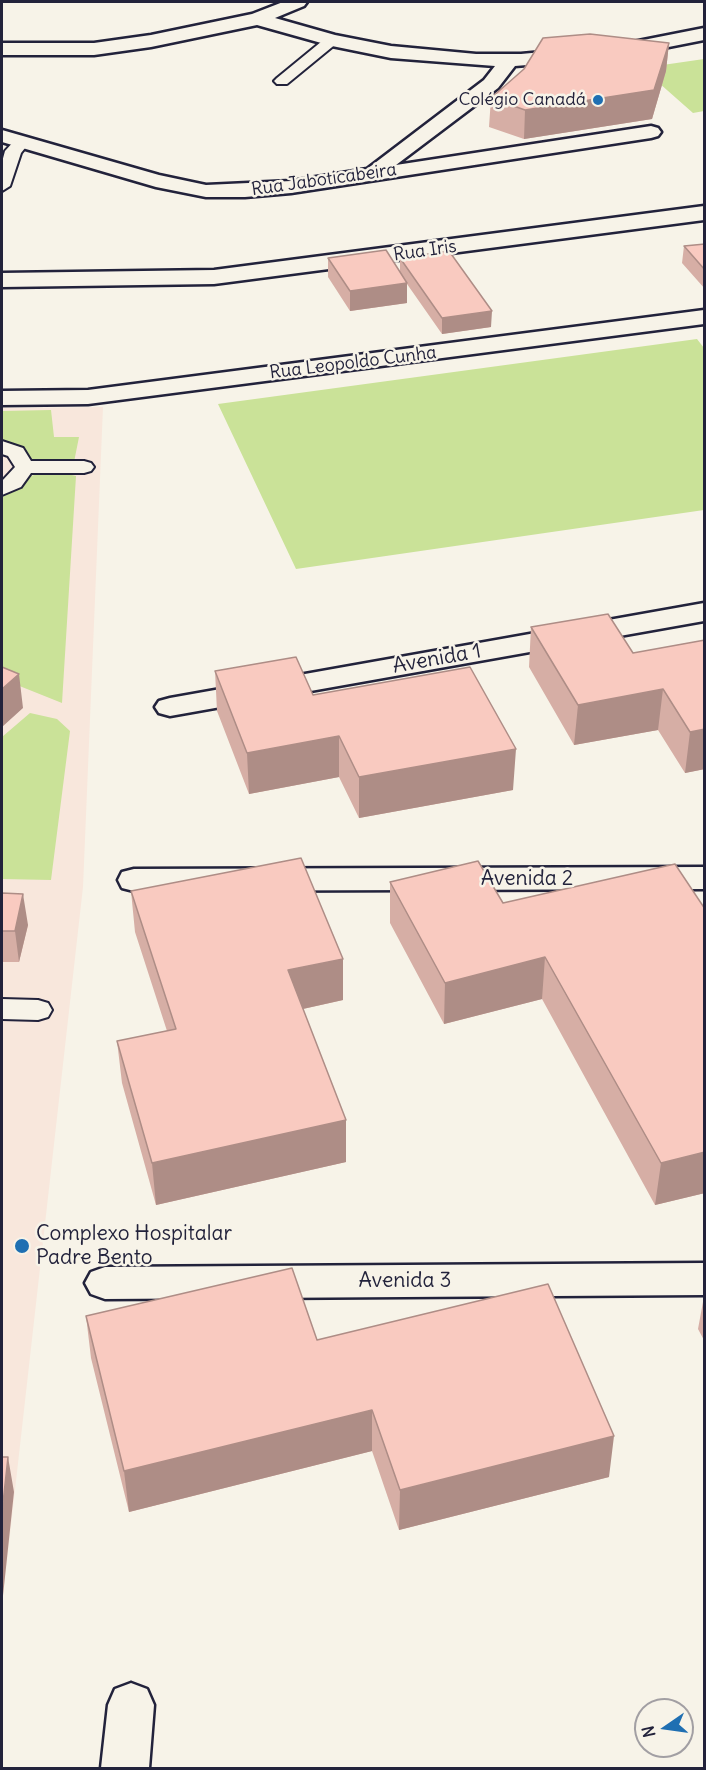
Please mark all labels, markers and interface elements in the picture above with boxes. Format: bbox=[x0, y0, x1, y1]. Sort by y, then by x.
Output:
place label: Colégio Canadá bbox=[459, 89, 586, 111]
marker: Colégio Canadá bbox=[591, 93, 605, 107]
street label: Rua Jaboticabeira bbox=[250, 159, 398, 201]
street label: Rua Iris bbox=[392, 236, 458, 266]
street label: Rua Leopoldo Cunha bbox=[268, 342, 438, 384]
street label: Avenida 1 bbox=[391, 639, 483, 679]
street label: Avenida 2 bbox=[481, 866, 573, 892]
place label: Complexo Hospitalar Padre Bento bbox=[36, 1221, 232, 1271]
marker: Complexo Hospitalar Padre Bento bbox=[13, 1237, 31, 1255]
street label: Avenida 3 bbox=[359, 1268, 451, 1294]
north arrow bbox=[634, 1698, 694, 1758]
text: N bbox=[637, 1724, 659, 1739]

